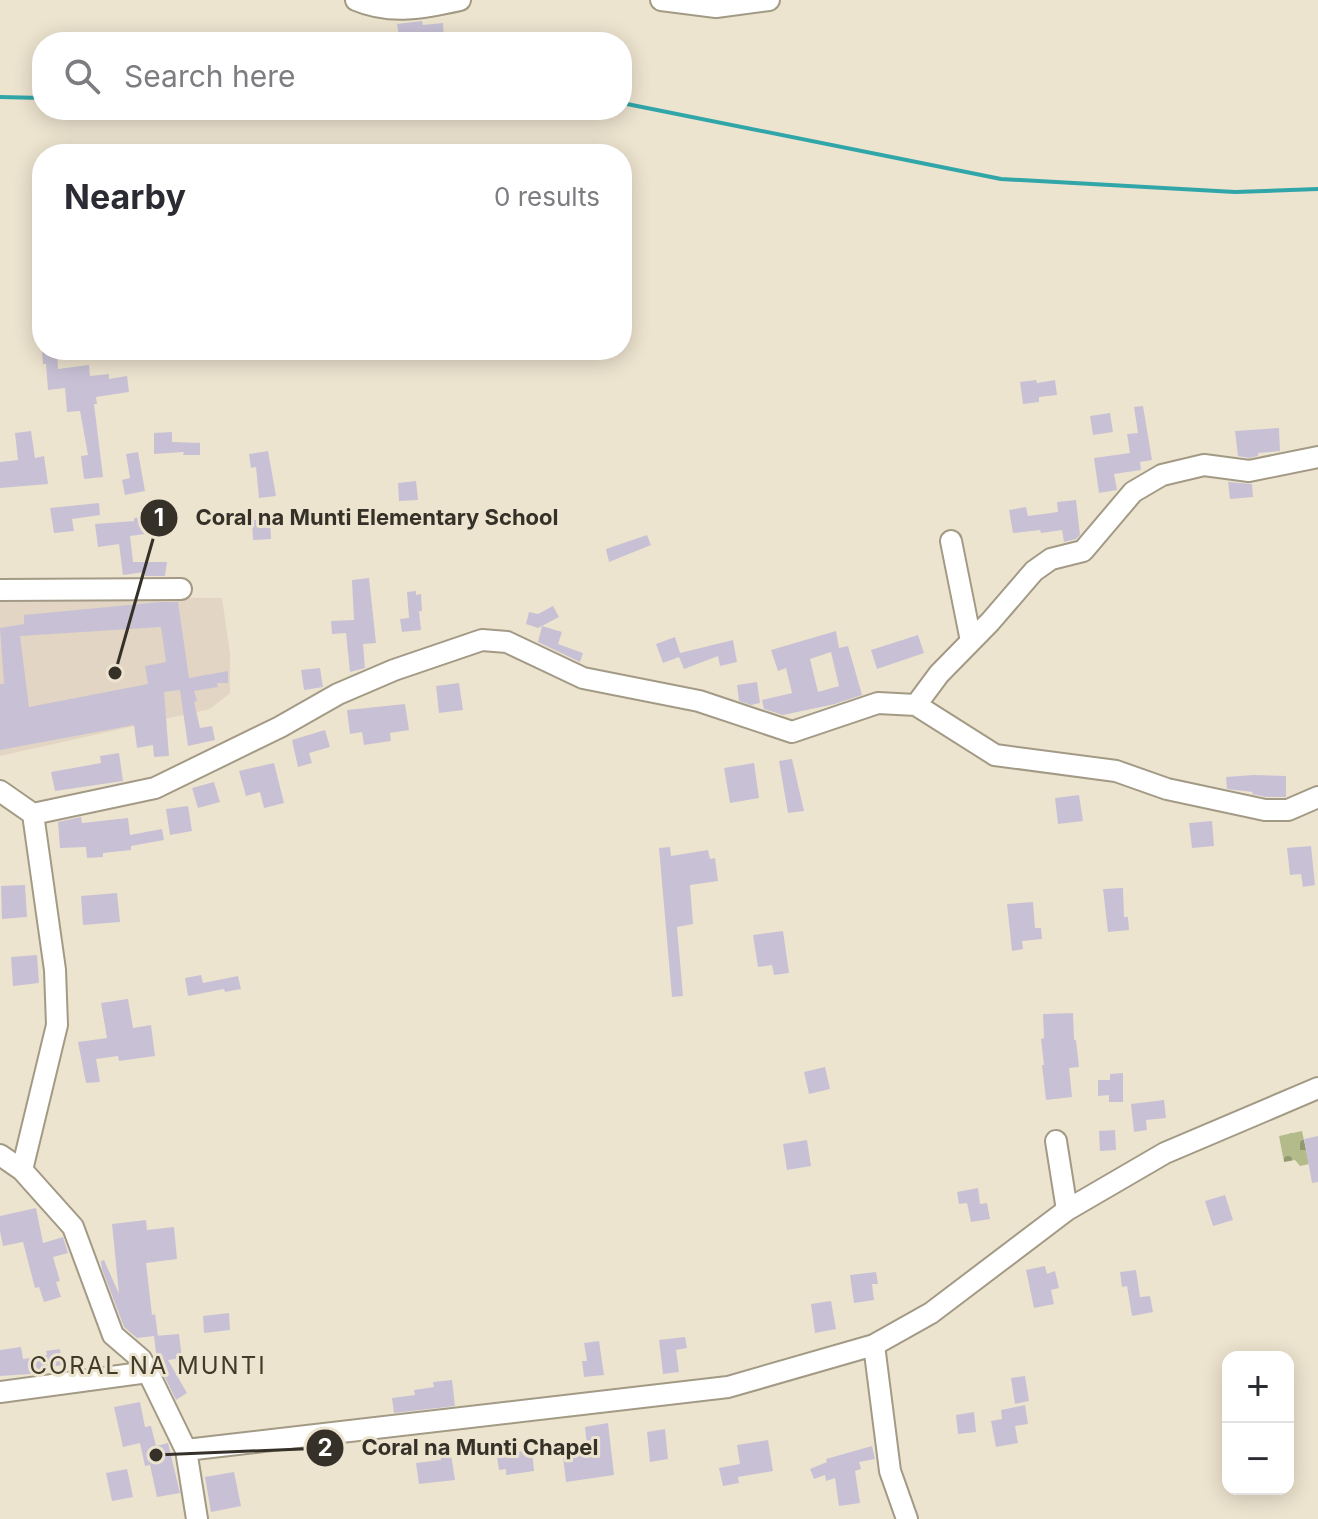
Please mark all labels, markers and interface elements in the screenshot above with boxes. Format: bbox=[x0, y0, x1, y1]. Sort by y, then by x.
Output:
search box bbox=[32, 32, 632, 120]
icon: search bbox=[60, 54, 104, 98]
text: Search here bbox=[124, 58, 296, 94]
text: Nearby bbox=[64, 176, 186, 217]
text: 0 results bbox=[494, 181, 600, 212]
callout: Coral na Munti Elementary School bbox=[139, 495, 574, 541]
text: 1 bbox=[154, 503, 164, 532]
text: Coral na Munti Elementary School bbox=[195, 504, 559, 530]
district label: CORAL NA MUNTI bbox=[29, 1351, 267, 1380]
map controls bbox=[1222, 1351, 1294, 1495]
button: + bbox=[1222, 1351, 1294, 1423]
button: − bbox=[1222, 1423, 1294, 1495]
callout: Coral na Munti Chapel bbox=[305, 1425, 614, 1471]
text: 2 bbox=[317, 1433, 333, 1462]
text: Coral na Munti Chapel bbox=[362, 1434, 598, 1460]

